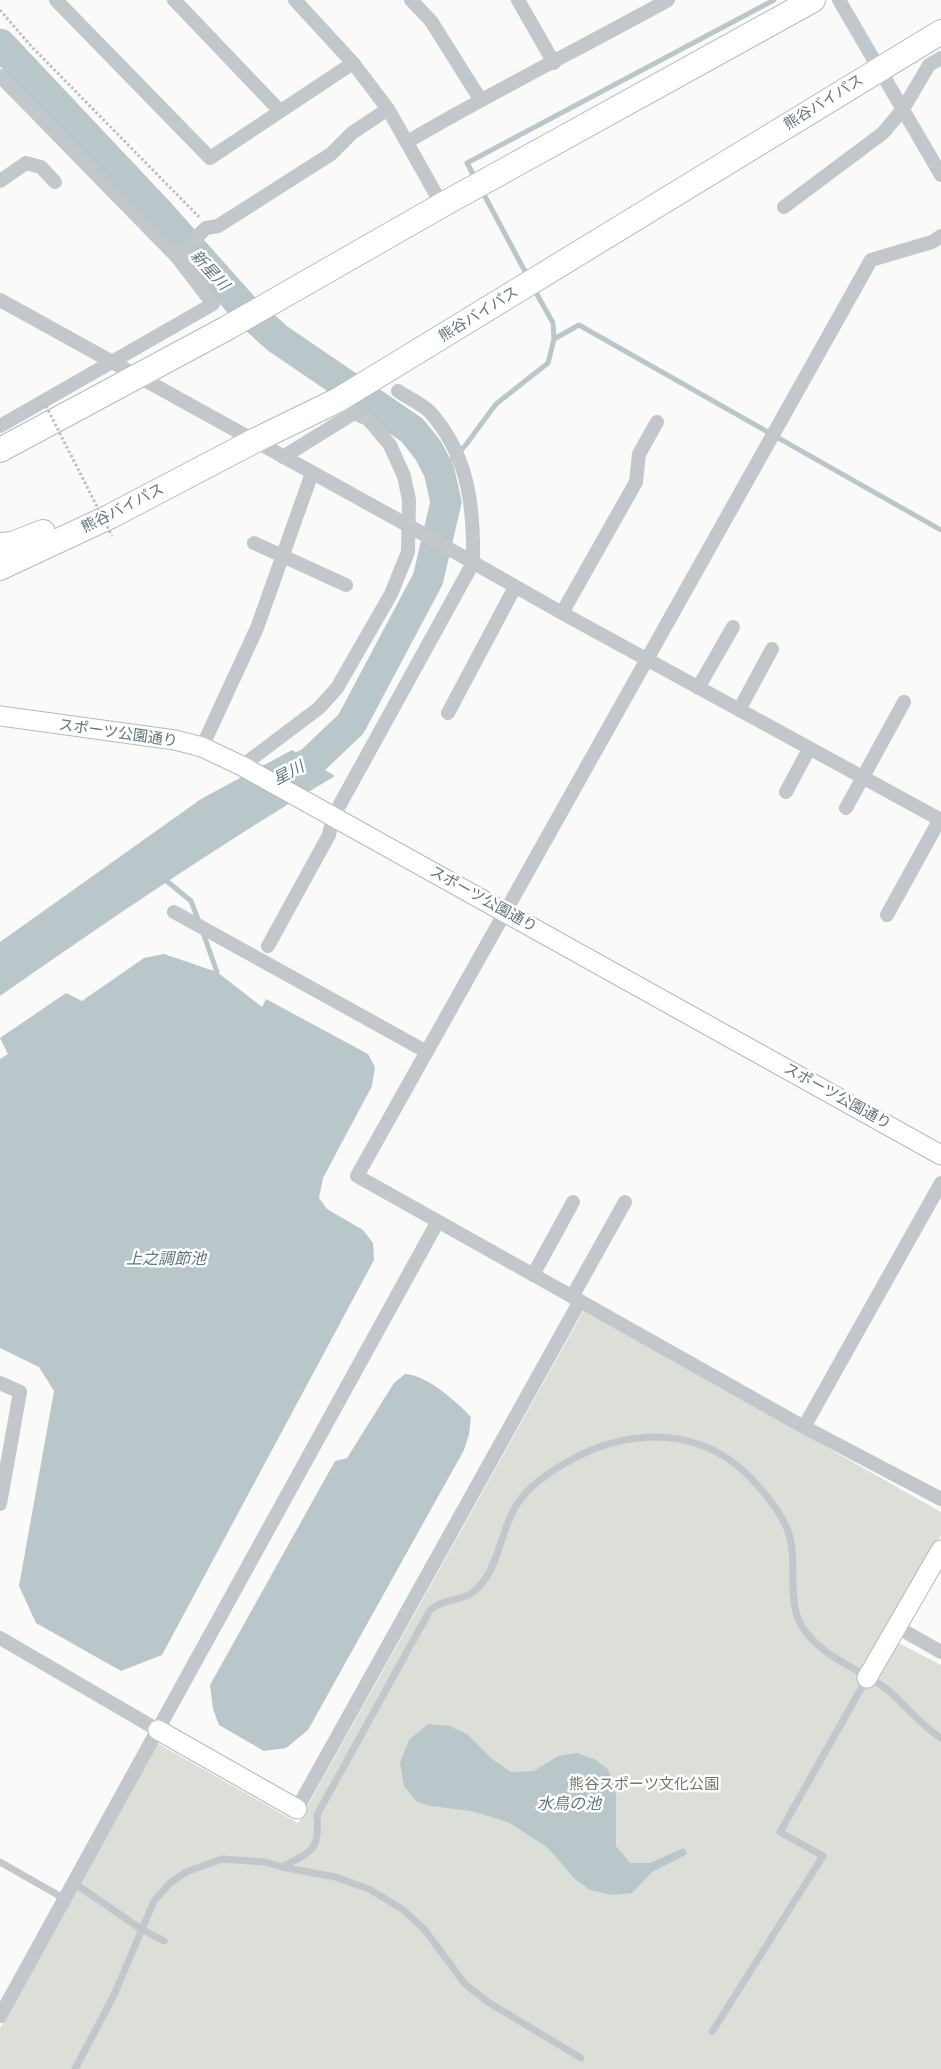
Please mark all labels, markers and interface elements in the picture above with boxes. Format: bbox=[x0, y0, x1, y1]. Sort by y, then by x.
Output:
street label: 熊谷バイパス bbox=[781, 72, 867, 134]
water label: 新星川 bbox=[186, 247, 232, 295]
street label: 熊谷バイパス bbox=[436, 284, 522, 346]
street label: 熊谷バイパス bbox=[79, 481, 167, 537]
street label: スポーツ公園通り bbox=[57, 717, 179, 751]
water label: 星川 bbox=[270, 758, 308, 790]
street label: スポーツ公園通り bbox=[426, 863, 540, 937]
street label: スポーツ公園通り bbox=[780, 1060, 894, 1134]
water label: 上之調節池 bbox=[126, 1250, 206, 1270]
park label: 熊谷スポーツ文化公園 bbox=[569, 1776, 719, 1794]
water label: 水鳥の池 bbox=[537, 1795, 601, 1815]

